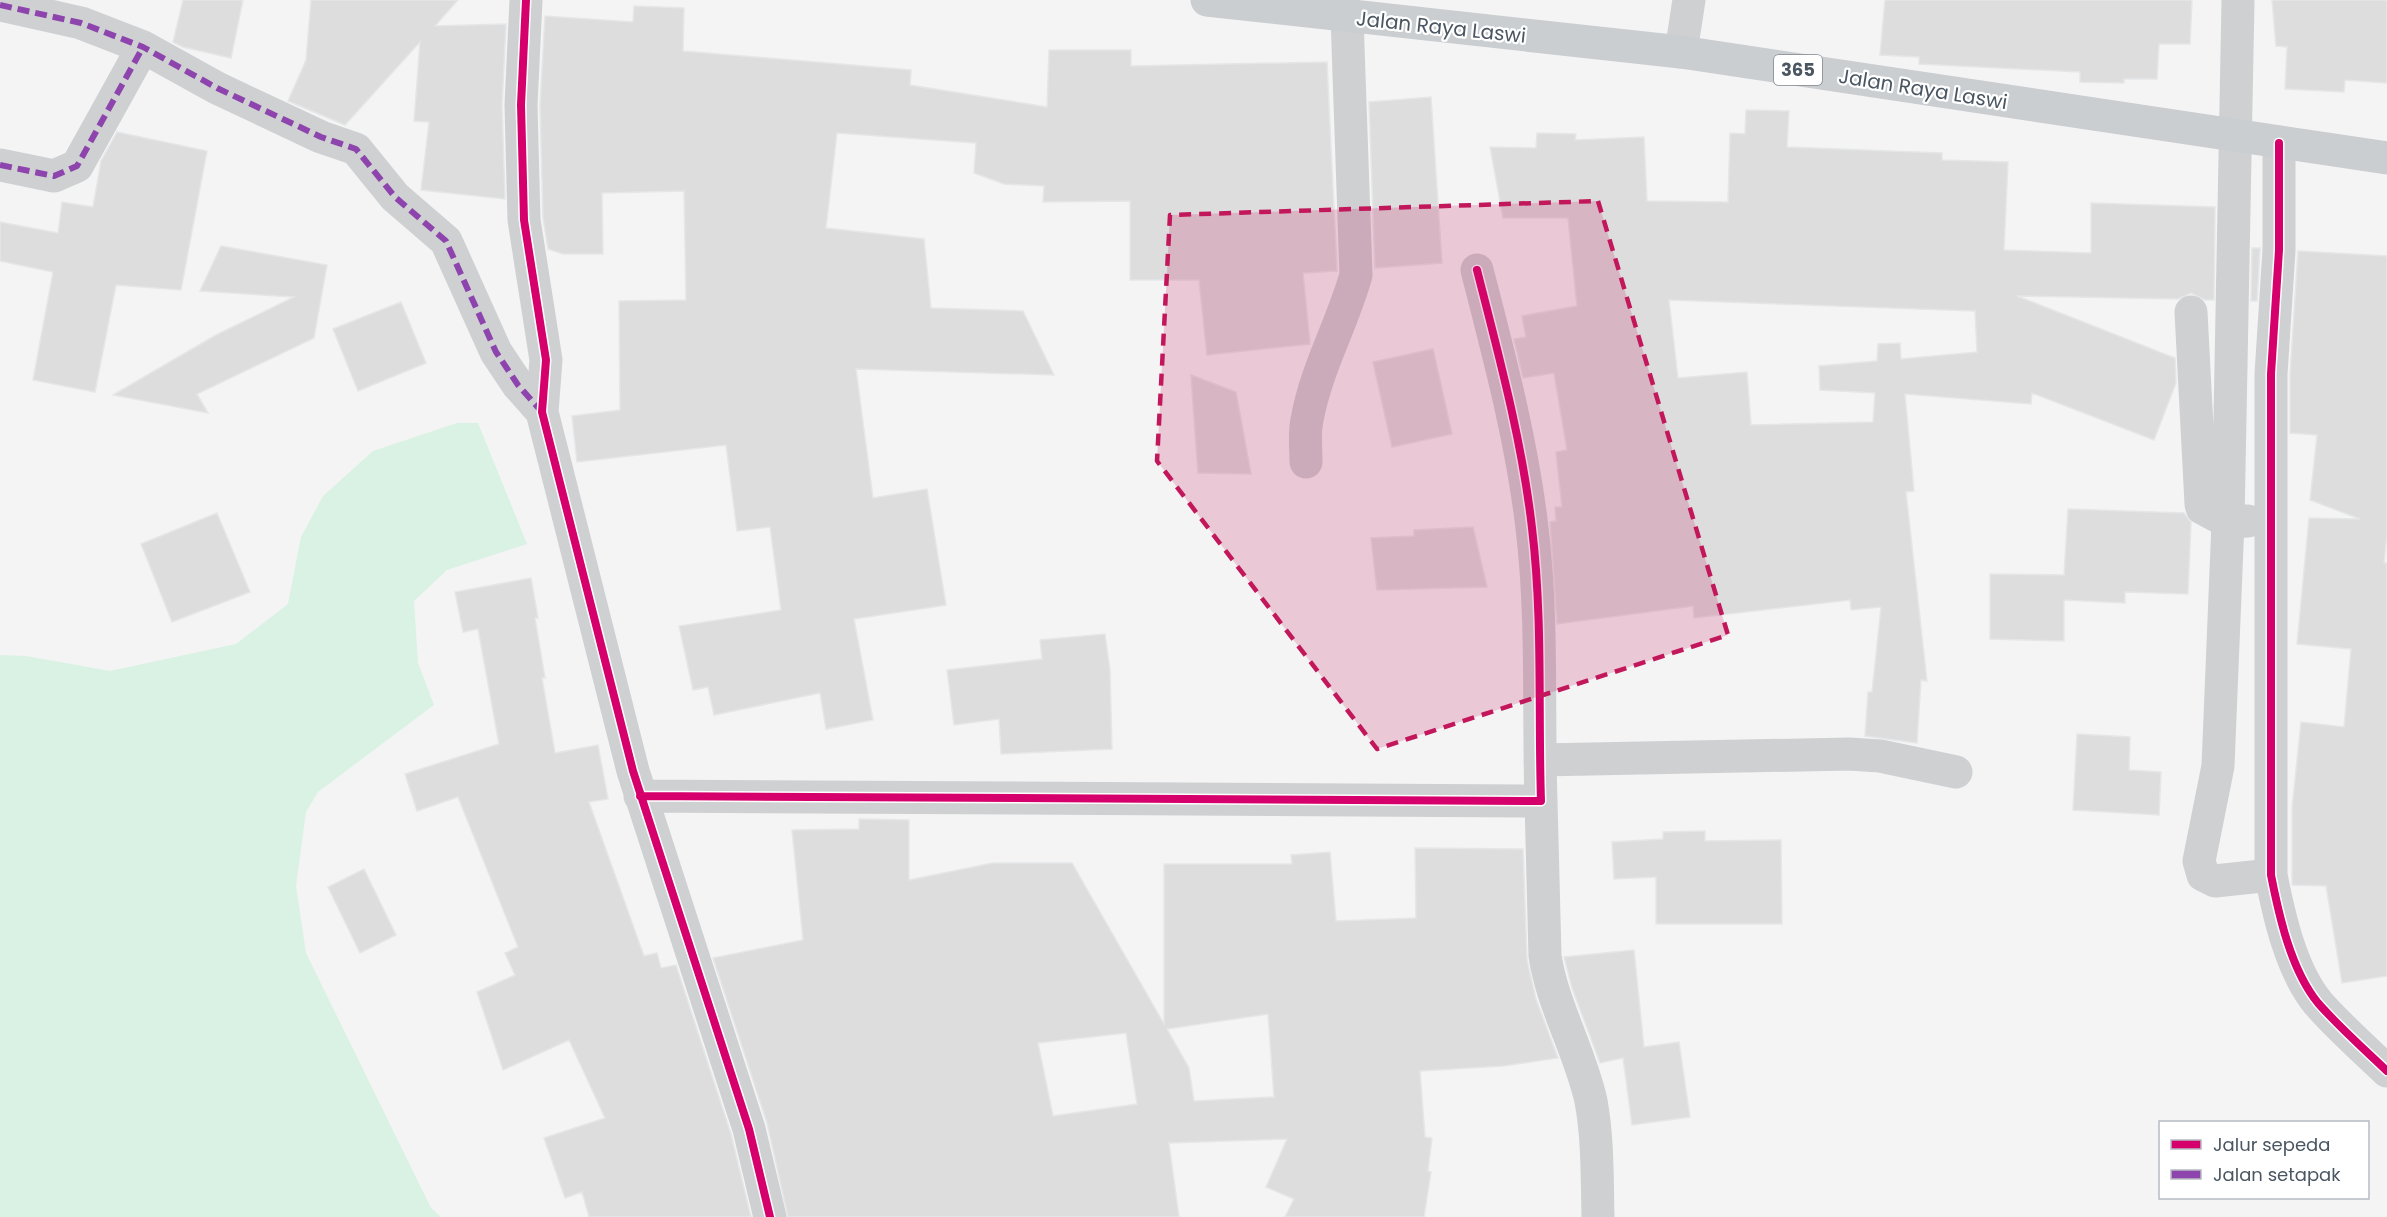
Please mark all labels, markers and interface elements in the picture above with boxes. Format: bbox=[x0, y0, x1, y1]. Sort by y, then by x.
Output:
street label: Jalan Raya Laswi bbox=[1355, 4, 1527, 50]
road number: 365 bbox=[1774, 55, 1822, 85]
street label: Jalan Raya Laswi bbox=[1837, 62, 2009, 116]
legend bbox=[2159, 1121, 2369, 1199]
text: Jalur sepeda bbox=[2213, 1132, 2330, 1157]
text: Jalan setapak bbox=[2213, 1162, 2341, 1187]

